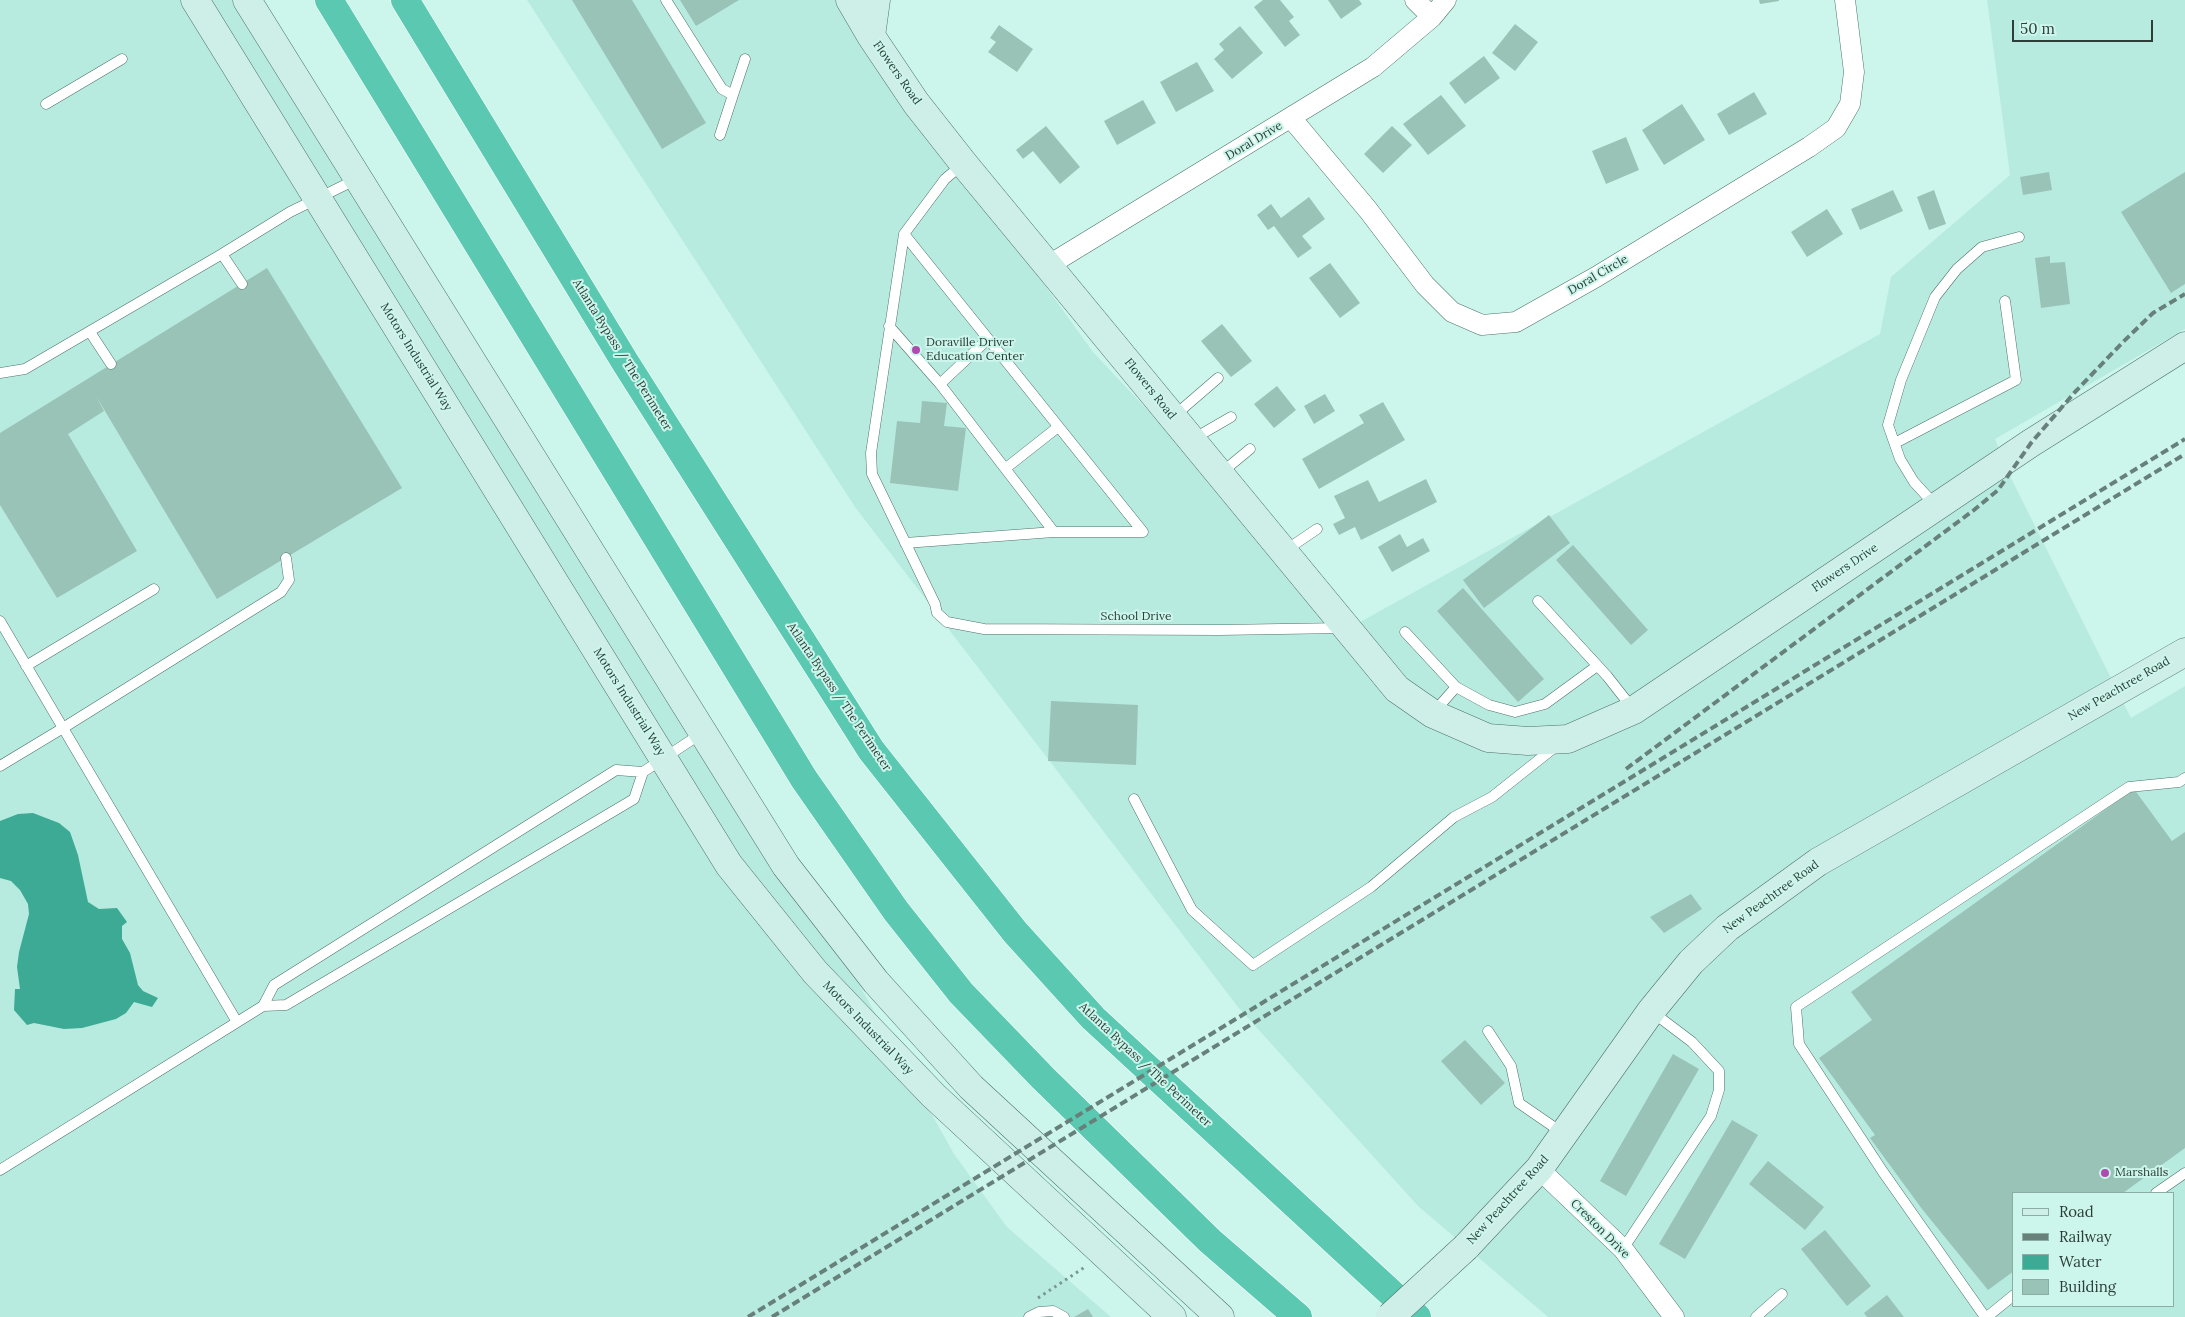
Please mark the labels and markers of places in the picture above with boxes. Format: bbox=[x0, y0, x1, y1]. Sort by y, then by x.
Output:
place label: Doraville Driver Education Center bbox=[926, 336, 1024, 364]
marker: Doraville Driver Education Center bbox=[910, 344, 922, 356]
place label: Marshalls bbox=[2115, 1166, 2168, 1180]
marker: Marshalls bbox=[2099, 1167, 2111, 1179]

